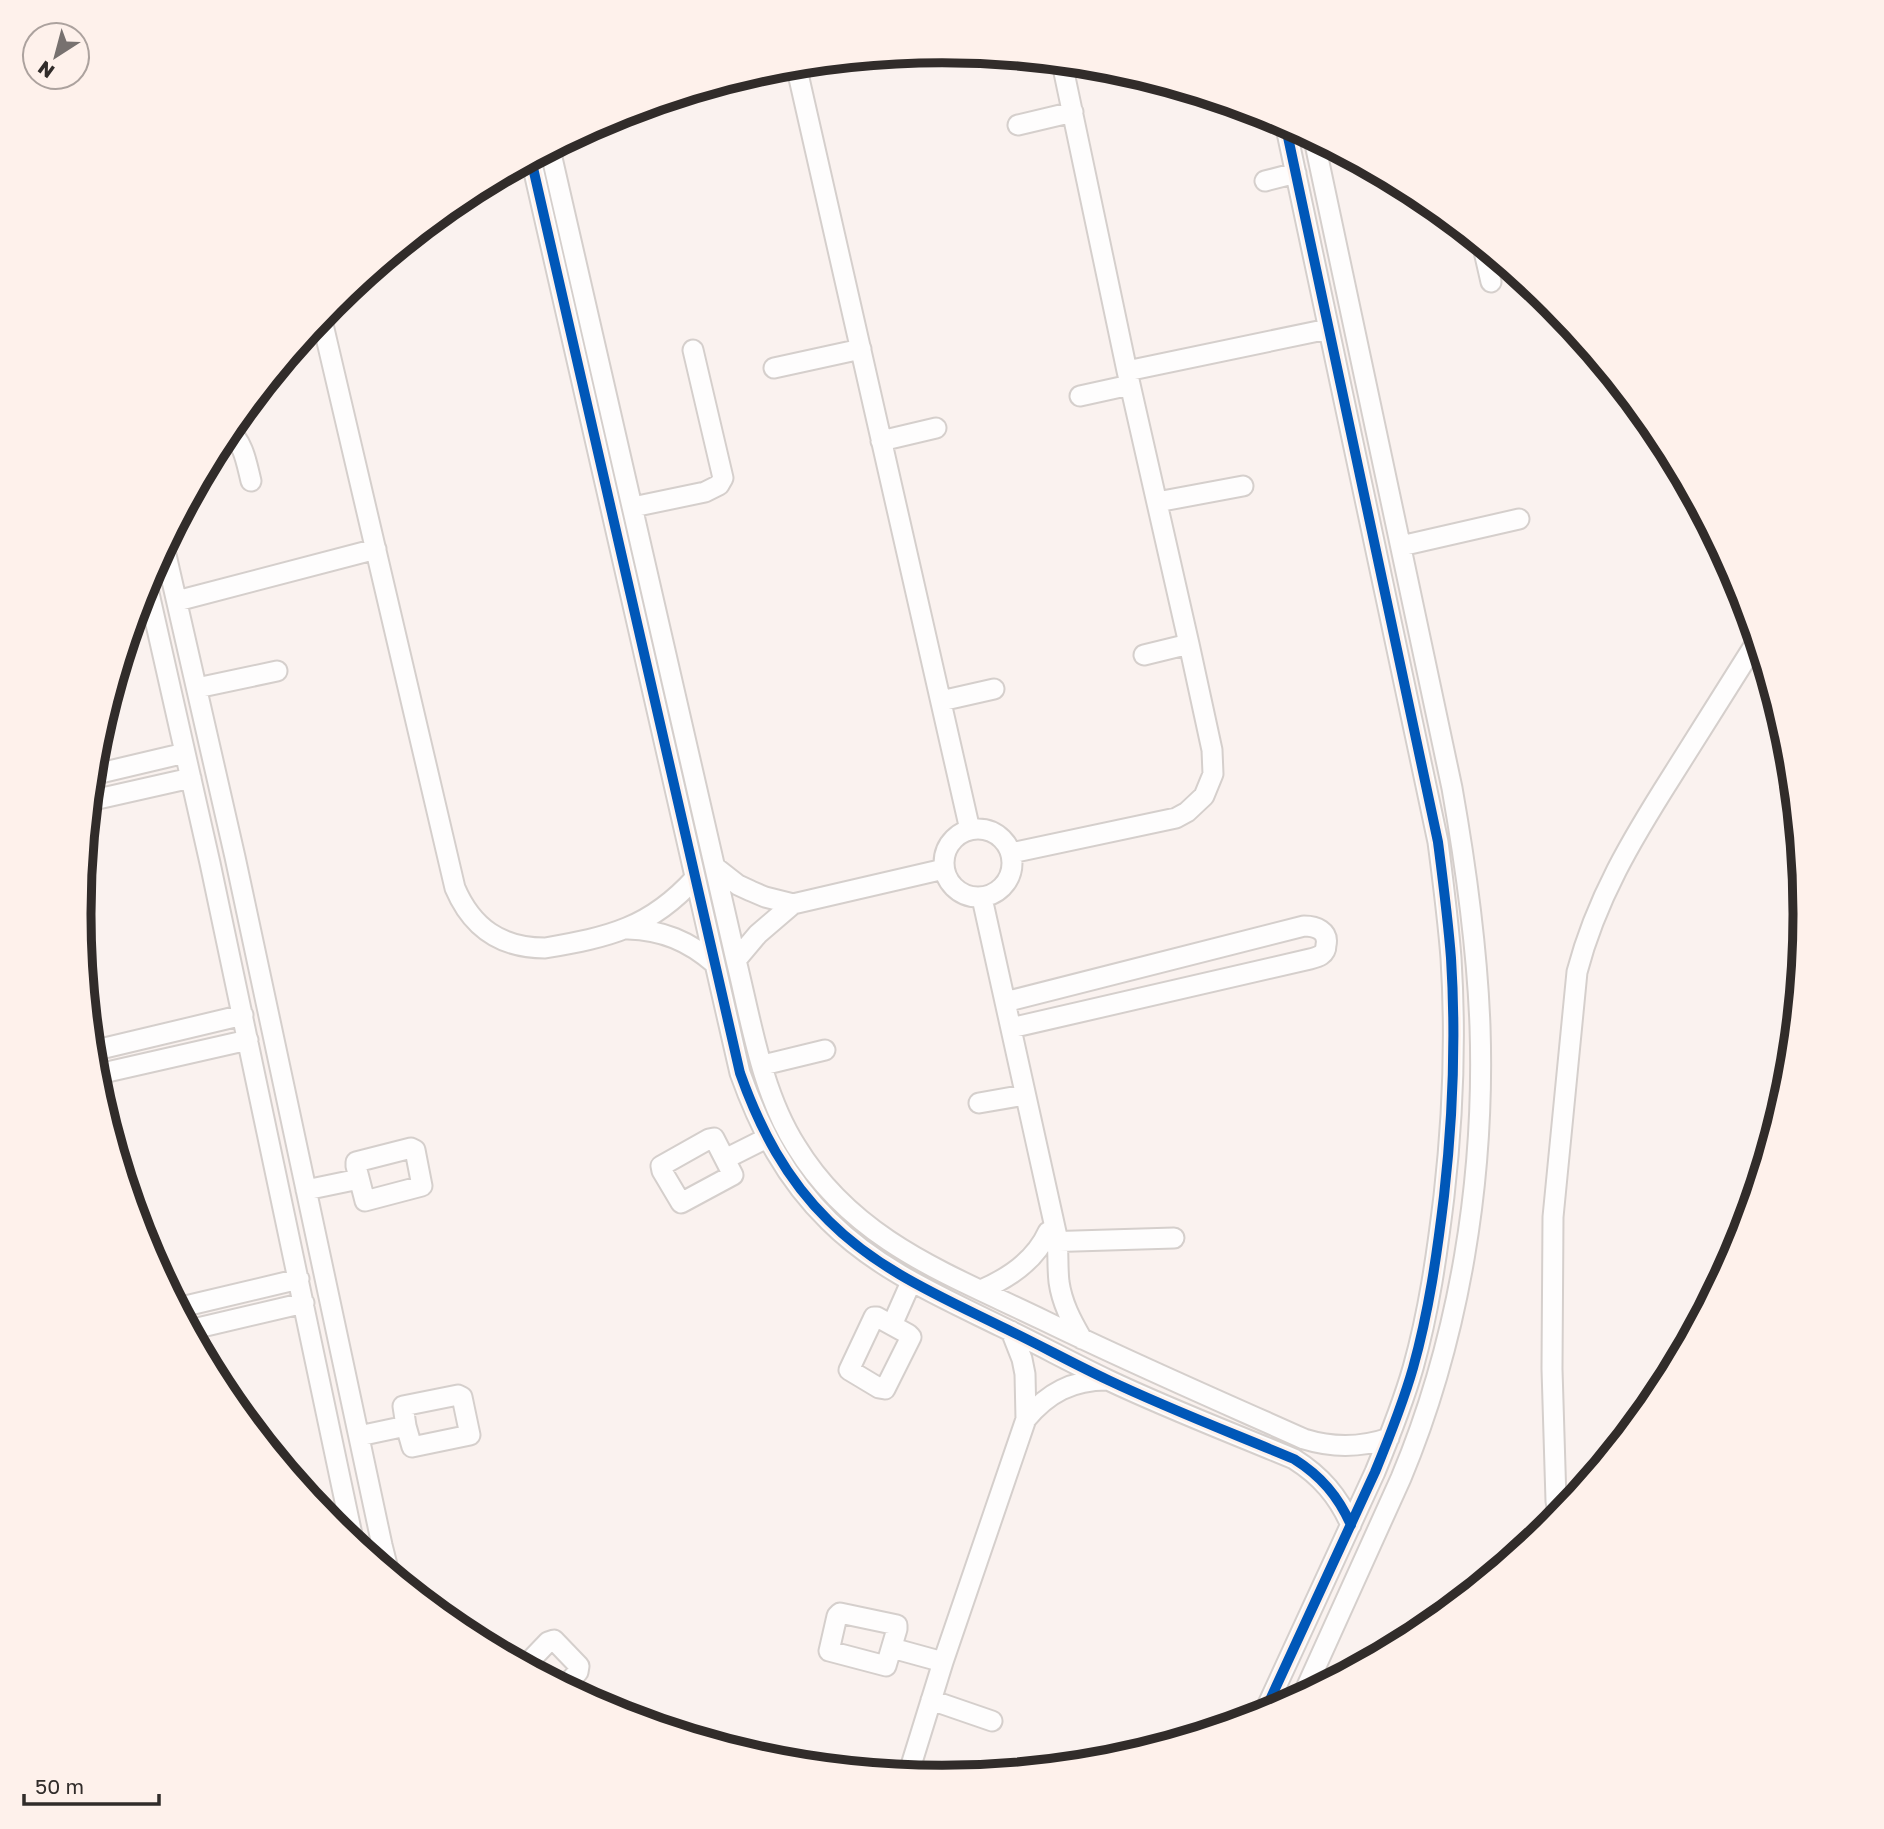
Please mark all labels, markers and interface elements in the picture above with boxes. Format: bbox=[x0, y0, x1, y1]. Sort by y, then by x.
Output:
north arrow bbox=[21, 21, 91, 91]
text: N bbox=[33, 57, 58, 84]
scale bar bbox=[24, 1762, 159, 1806]
text: 50 m bbox=[35, 1773, 84, 1799]

